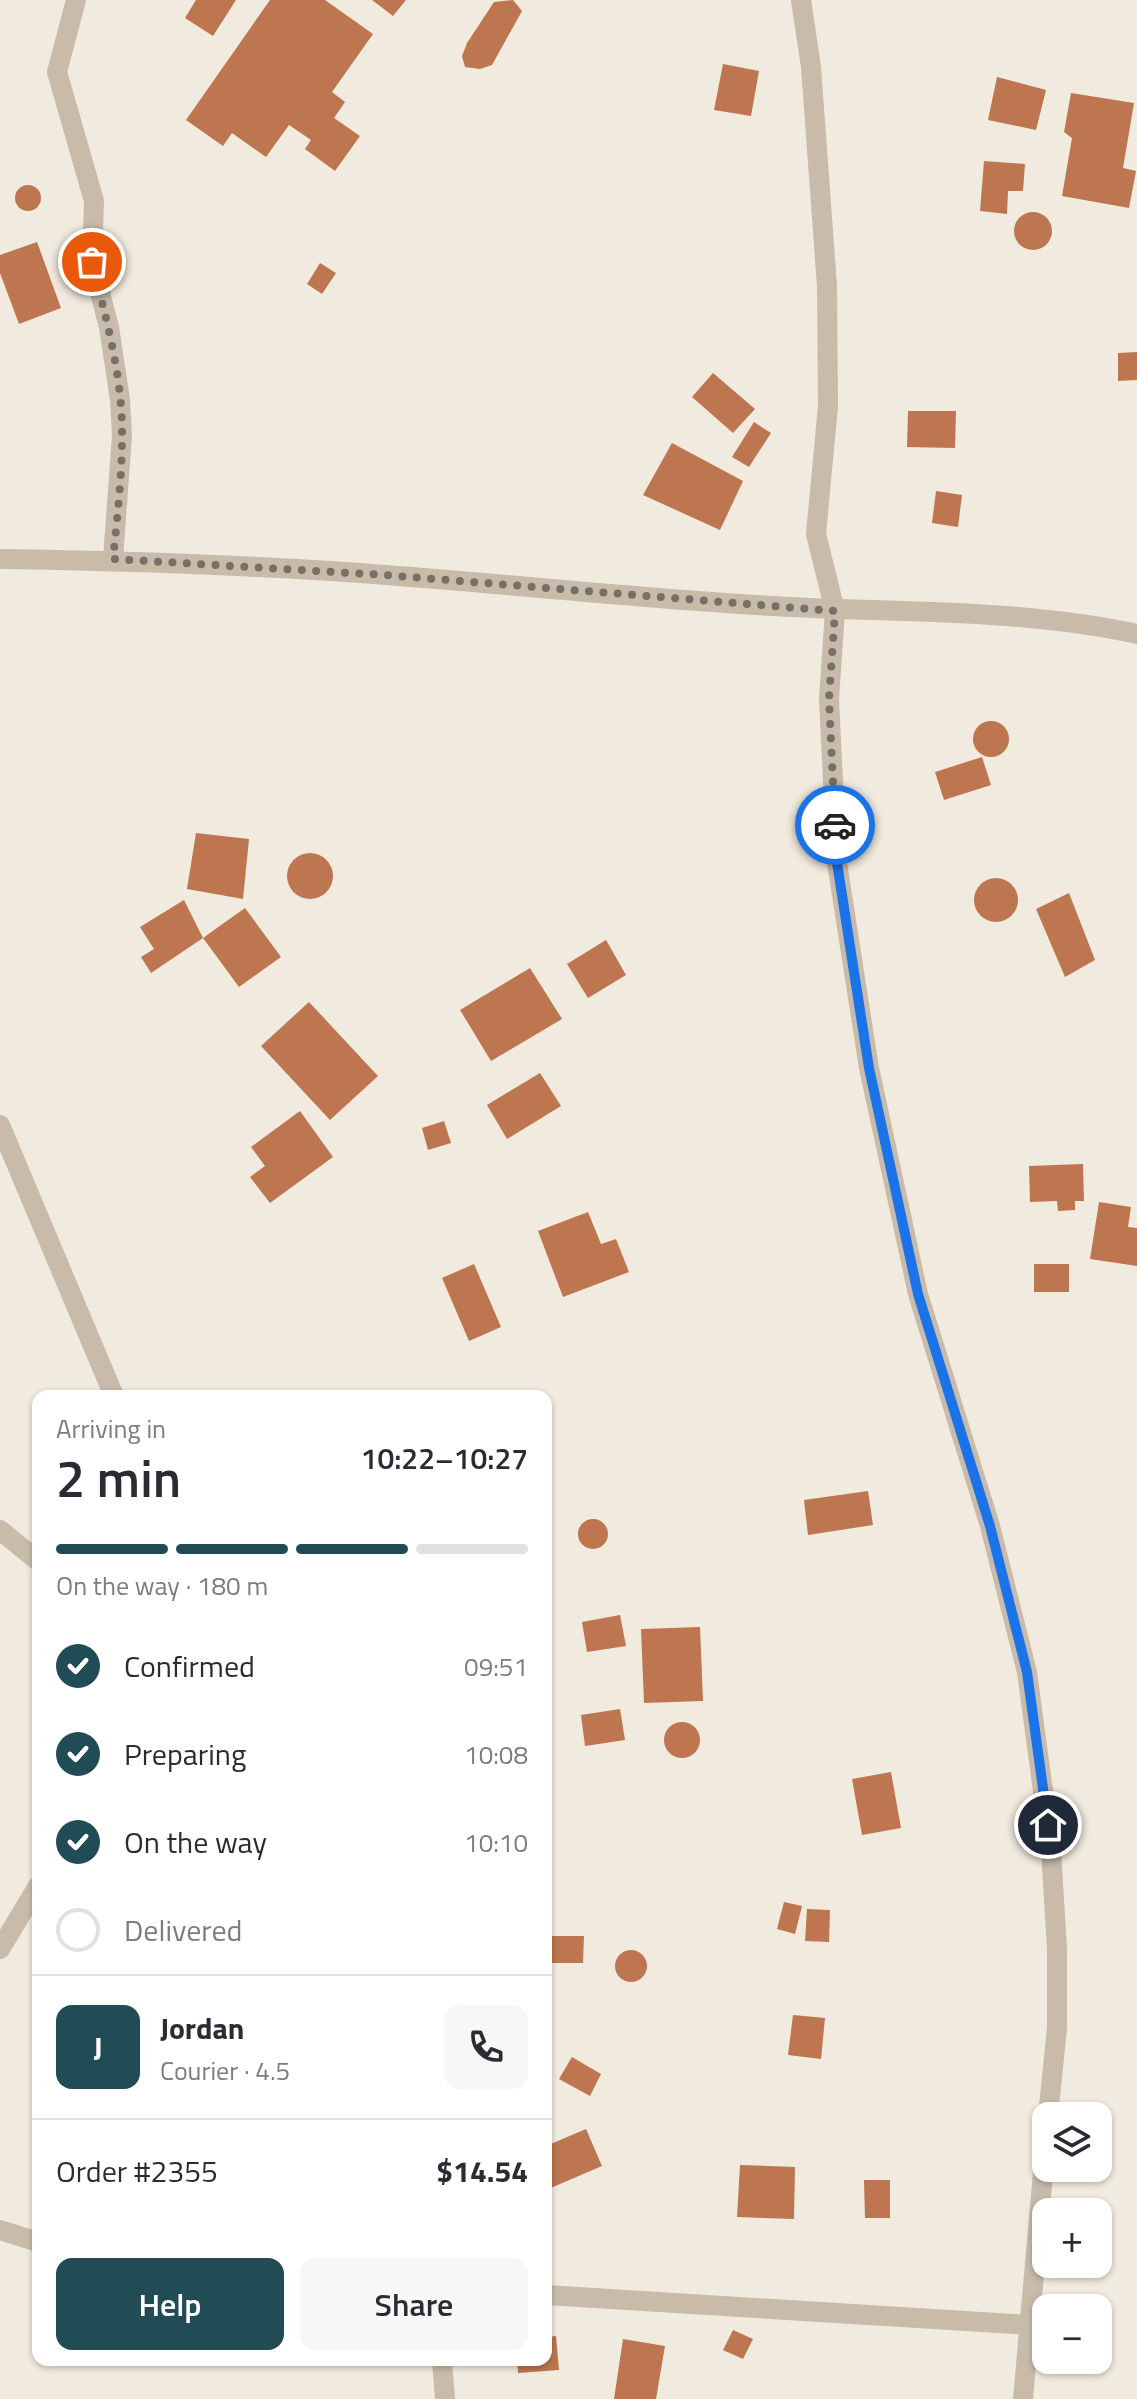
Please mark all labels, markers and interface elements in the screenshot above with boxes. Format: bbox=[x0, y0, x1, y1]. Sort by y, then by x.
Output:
pin bbox=[58, 228, 126, 296]
icon: bag bbox=[70, 240, 114, 284]
courier bbox=[795, 785, 875, 865]
icon: car bbox=[813, 803, 857, 847]
text: Arriving in bbox=[56, 1409, 166, 1448]
text: 10:22–10:27 bbox=[361, 1435, 528, 1481]
text: 2 min bbox=[56, 1438, 181, 1517]
text: On the way · 180 m bbox=[56, 1566, 268, 1605]
text: Confirmed bbox=[124, 1643, 255, 1689]
icon: check bbox=[56, 1644, 100, 1688]
text: 09:51 bbox=[464, 1647, 528, 1686]
text: Preparing bbox=[124, 1731, 246, 1777]
icon: check bbox=[56, 1732, 100, 1776]
text: 10:08 bbox=[464, 1735, 528, 1774]
pin bbox=[1014, 1791, 1082, 1859]
icon: home bbox=[1026, 1803, 1070, 1847]
text: On the way bbox=[124, 1819, 267, 1865]
icon: check bbox=[56, 1820, 100, 1864]
text: 10:10 bbox=[464, 1823, 528, 1862]
text: Delivered bbox=[124, 1907, 242, 1953]
text: Jordan bbox=[160, 2005, 244, 2051]
button: phone bbox=[444, 2005, 528, 2089]
text: J bbox=[93, 2024, 103, 2070]
text: Courier · 4.5 bbox=[160, 2051, 290, 2090]
map controls bbox=[1032, 2102, 1112, 2374]
button: layers bbox=[1032, 2102, 1112, 2182]
text: Order #2355 bbox=[56, 2148, 218, 2194]
text: $14.54 bbox=[436, 2148, 528, 2194]
button: + bbox=[1032, 2198, 1112, 2278]
button: Help bbox=[56, 2258, 284, 2350]
button: Share bbox=[300, 2258, 528, 2350]
button: − bbox=[1032, 2294, 1112, 2374]

